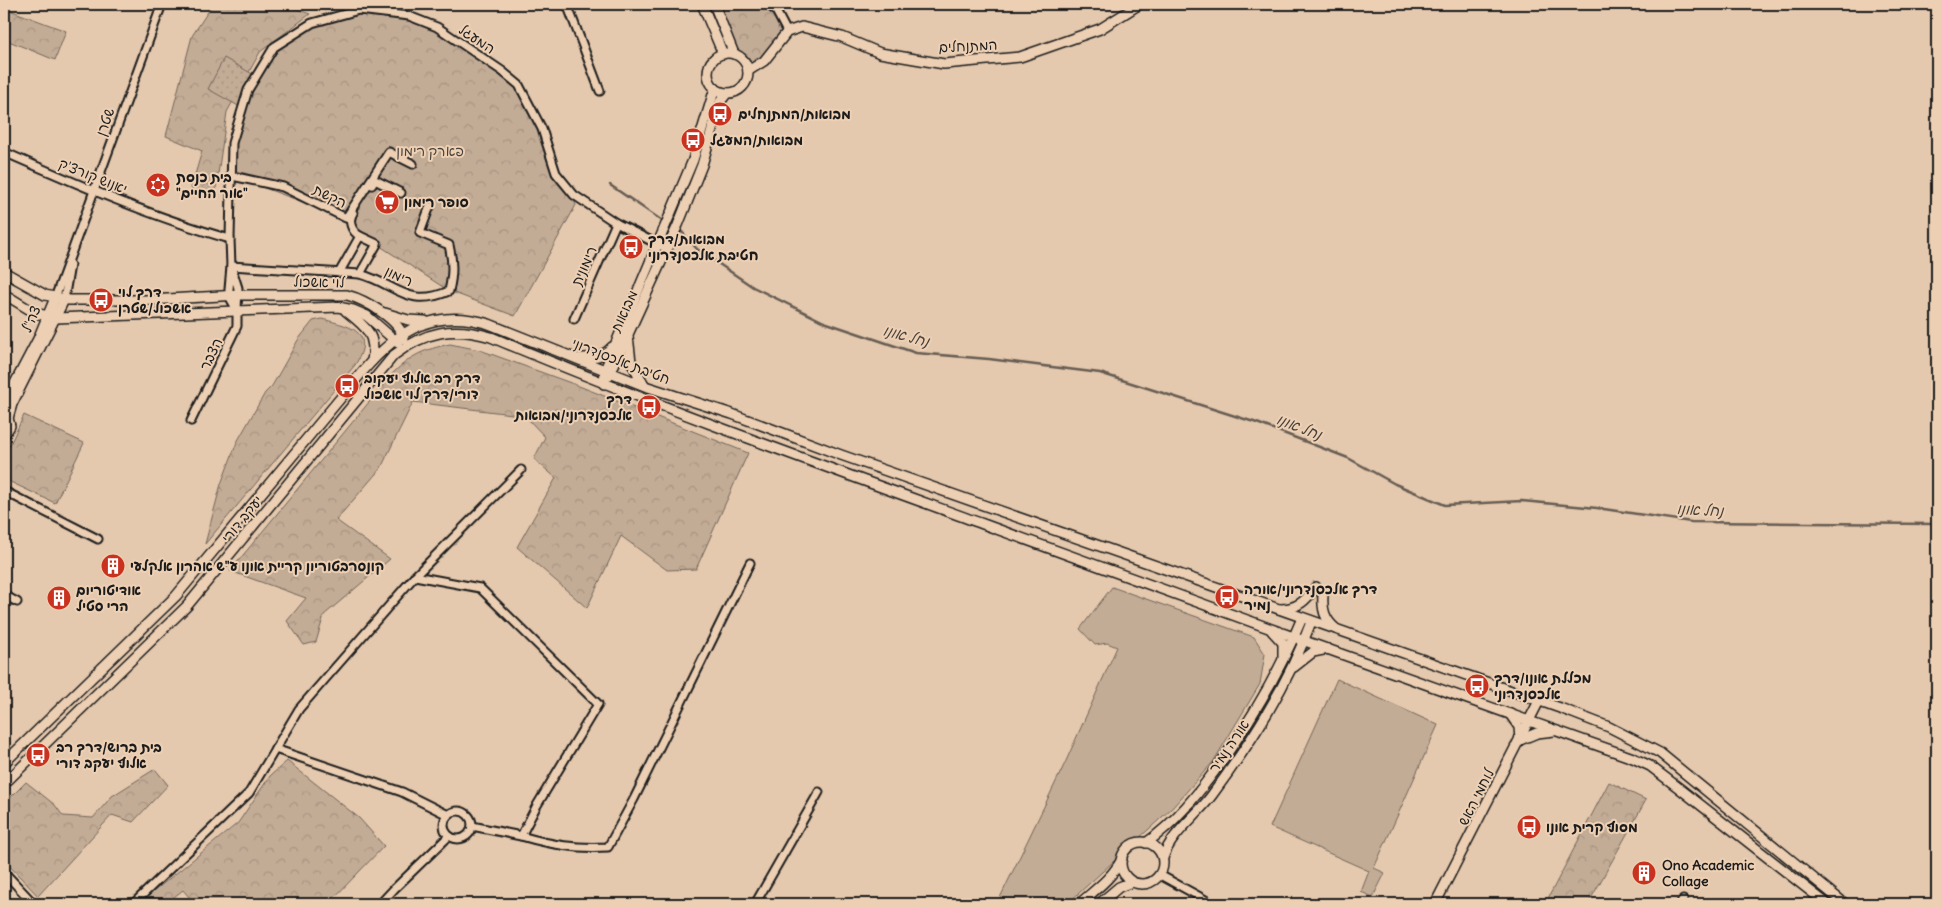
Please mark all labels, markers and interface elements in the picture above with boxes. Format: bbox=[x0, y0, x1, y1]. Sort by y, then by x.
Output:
street label: המעגל bbox=[455, 20, 499, 58]
street label: המתנחלים bbox=[938, 35, 998, 57]
bus stop icon: מבואות/המתנחלים bbox=[707, 101, 733, 127]
place label: מבואות/המתנחלים bbox=[738, 105, 851, 123]
street label: שטרן bbox=[92, 106, 118, 138]
bus stop icon: מבואות/המעגל bbox=[680, 127, 706, 153]
place label: מבואות/המעגל bbox=[710, 131, 803, 149]
park label: פארק רימון bbox=[396, 142, 464, 160]
street label: יאנוש קורצ'ק bbox=[56, 154, 130, 198]
place label: בית כנסת "אור החיים" bbox=[176, 168, 248, 202]
synagogue icon: בית כנסת "אור החיים" bbox=[145, 172, 171, 198]
street label: הקשת bbox=[309, 180, 350, 212]
supermarket icon: סופר רימון bbox=[374, 189, 400, 215]
place label: סופר רימון bbox=[404, 193, 469, 211]
place label: מבואות/דרך חטיבת אלכסנדרוני bbox=[648, 230, 758, 264]
bus stop icon: מבואות/דרך חטיבת אלכסנדרוני bbox=[618, 234, 644, 260]
street label: רימונית bbox=[567, 243, 601, 289]
street label: רימון bbox=[382, 262, 416, 290]
street label: לוי אשכול bbox=[293, 273, 345, 291]
place label: דרך לוי אשכול/שטרן bbox=[118, 283, 192, 317]
bus stop icon: דרך לוי אשכול/שטרן bbox=[88, 287, 114, 313]
street label: מבואות bbox=[606, 287, 641, 336]
street label: צה"ל bbox=[17, 303, 45, 335]
water label: נחל אונו bbox=[881, 320, 933, 351]
street label: חטיבת אלכסנדרוני bbox=[569, 334, 673, 388]
street label: הצבר bbox=[196, 335, 226, 373]
place label: דרך רב אלוף יעקוב דורי/דרך לוי אשכול bbox=[363, 369, 481, 403]
bus stop icon: דרך רב אלוף יעקוב דורי/דרך לוי אשכול bbox=[334, 373, 360, 399]
place label: דרך אלכסנדרוני/מבואות bbox=[513, 390, 632, 424]
bus stop icon: דרך אלכסנדרוני/מבואות bbox=[636, 394, 662, 420]
water label: נחל אונו bbox=[1274, 409, 1326, 444]
street label: יעקב דורי bbox=[218, 492, 266, 546]
water label: נחל אונו bbox=[1676, 499, 1726, 520]
building icon: קונסרבטוריון קריית אונו ע"ש אהרון אלקלעי bbox=[100, 553, 126, 579]
place label: קונסרבטוריון קריית אונו ע"ש אהרון אלקלעי bbox=[130, 557, 384, 575]
place label: דרך אלכסנדרוני/אורה נמיר bbox=[1244, 580, 1378, 614]
place label: אודיטוריום הרי סטיל bbox=[76, 581, 142, 615]
bus stop icon: דרך אלכסנדרוני/אורה נמיר bbox=[1214, 584, 1240, 610]
building icon: אודיטוריום הרי סטיל bbox=[46, 585, 72, 611]
place label: מכללת אונו/דרך אלכסנדרוני bbox=[1494, 669, 1592, 703]
bus stop icon: מכללת אונו/דרך אלכסנדרוני bbox=[1464, 673, 1490, 699]
street label: אורה נמיר bbox=[1205, 716, 1253, 776]
place label: בית ברוש/דרך רב אלוף יעקב דורי bbox=[55, 738, 162, 772]
bus stop icon: בית ברוש/דרך רב אלוף יעקב דורי bbox=[25, 742, 51, 768]
street label: לוחמי האש bbox=[1454, 765, 1498, 828]
bus stop icon: מסוף קרית אונו bbox=[1516, 814, 1542, 840]
place label: מסוף קרית אונו bbox=[1546, 818, 1638, 836]
place label: Ono Academic Collage bbox=[1662, 856, 1754, 890]
building icon: Ono Academic Collage bbox=[1631, 860, 1657, 886]

